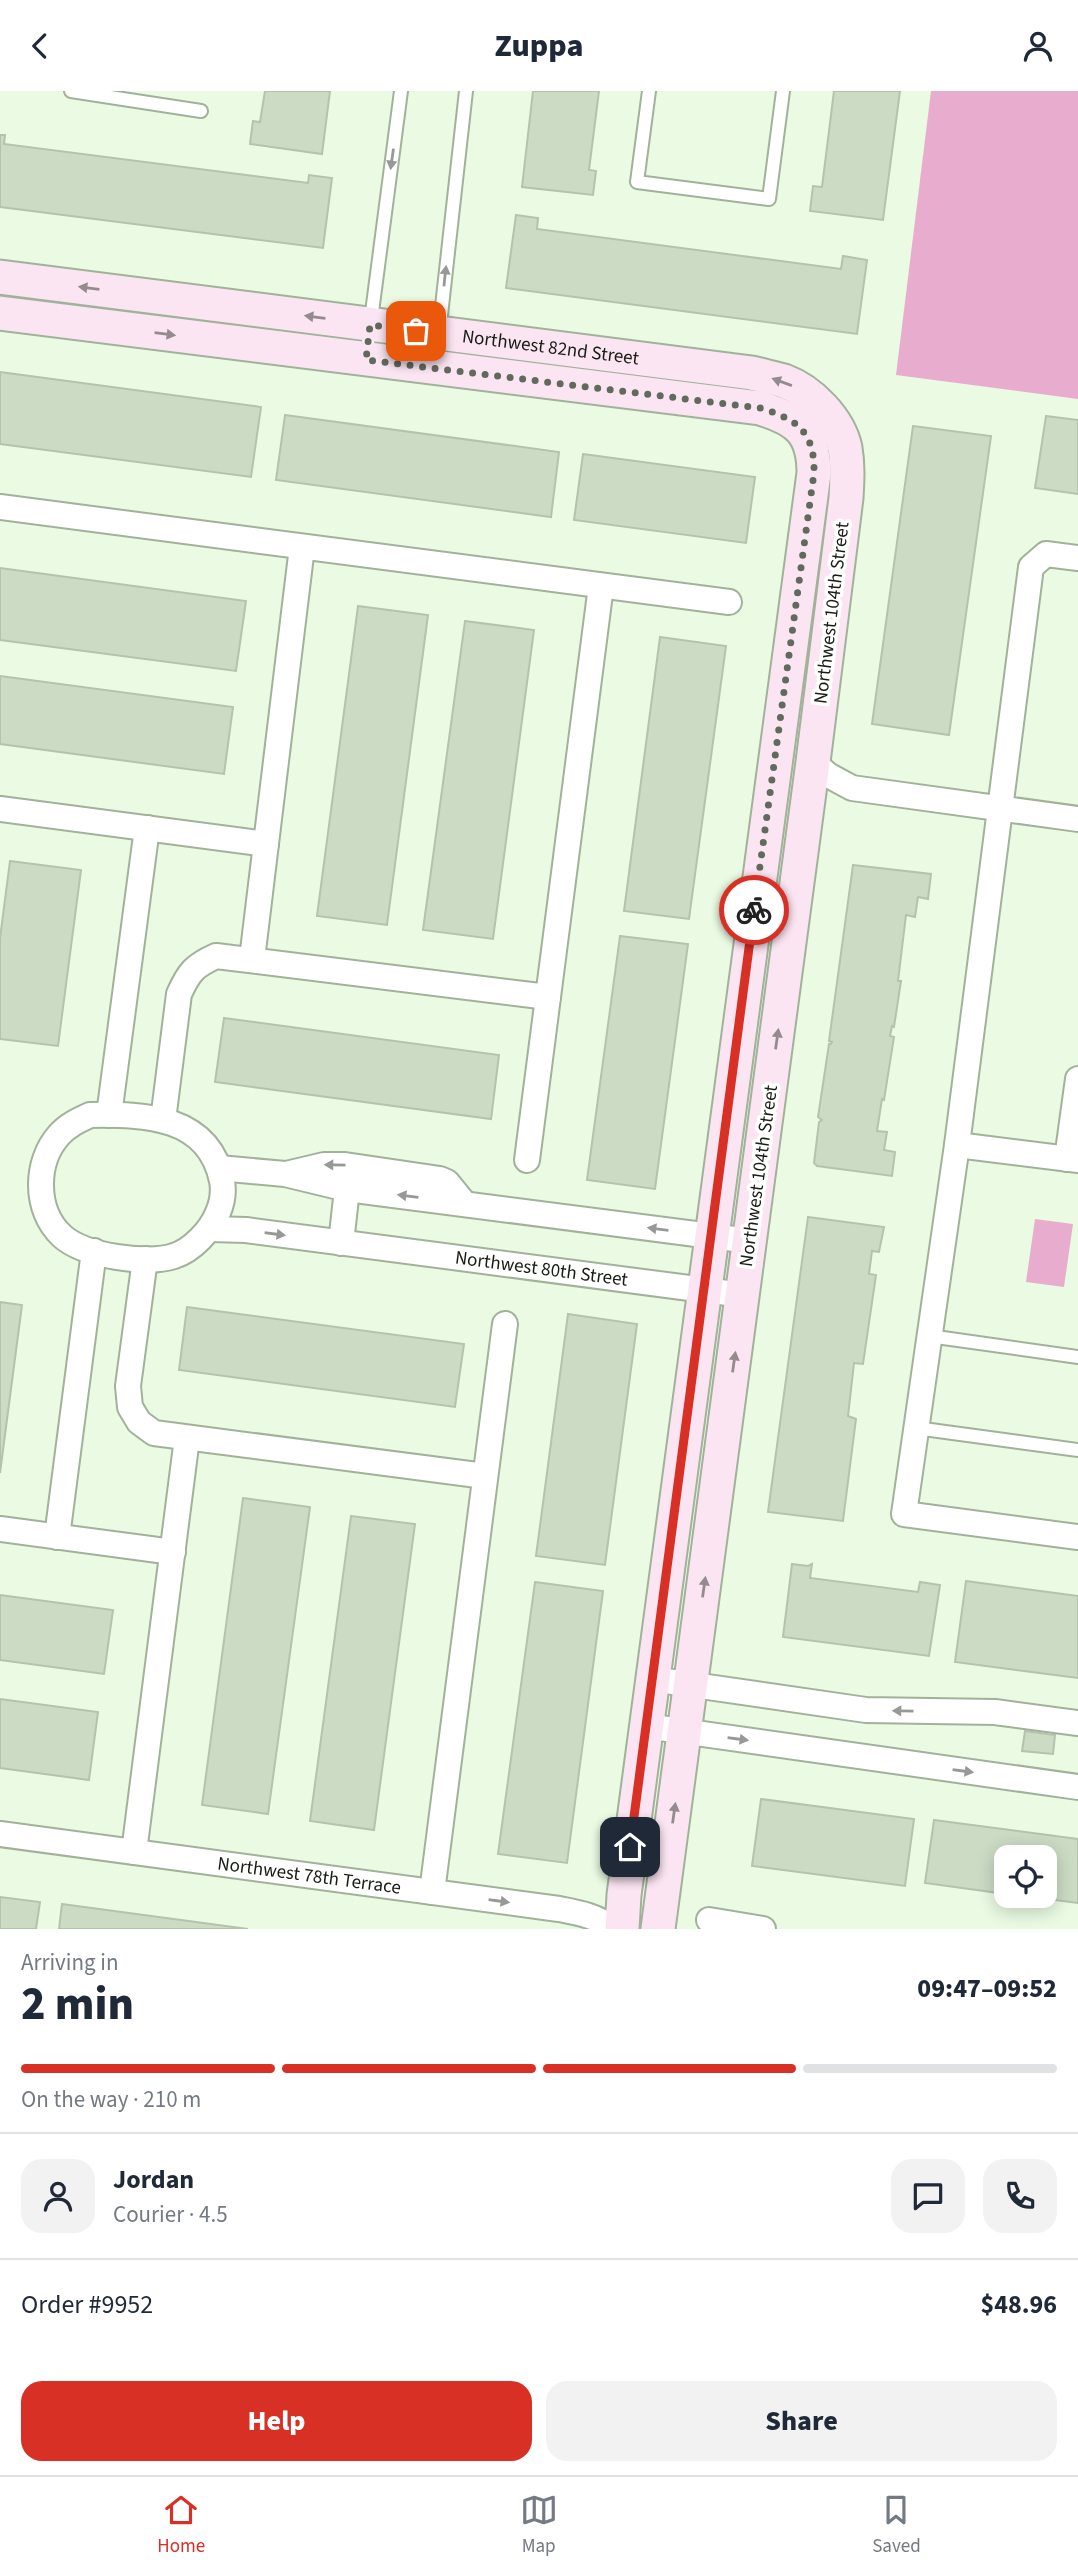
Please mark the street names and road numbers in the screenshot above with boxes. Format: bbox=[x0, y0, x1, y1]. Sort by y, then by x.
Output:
street label: Northwest 82nd Street bbox=[460, 323, 641, 372]
street label: Northwest 104th Street bbox=[807, 520, 857, 706]
street label: Northwest 104th Street bbox=[733, 1083, 785, 1269]
street label: Northwest 80th Street bbox=[453, 1244, 630, 1293]
street label: Northwest 78th Terrace bbox=[216, 1850, 403, 1901]

